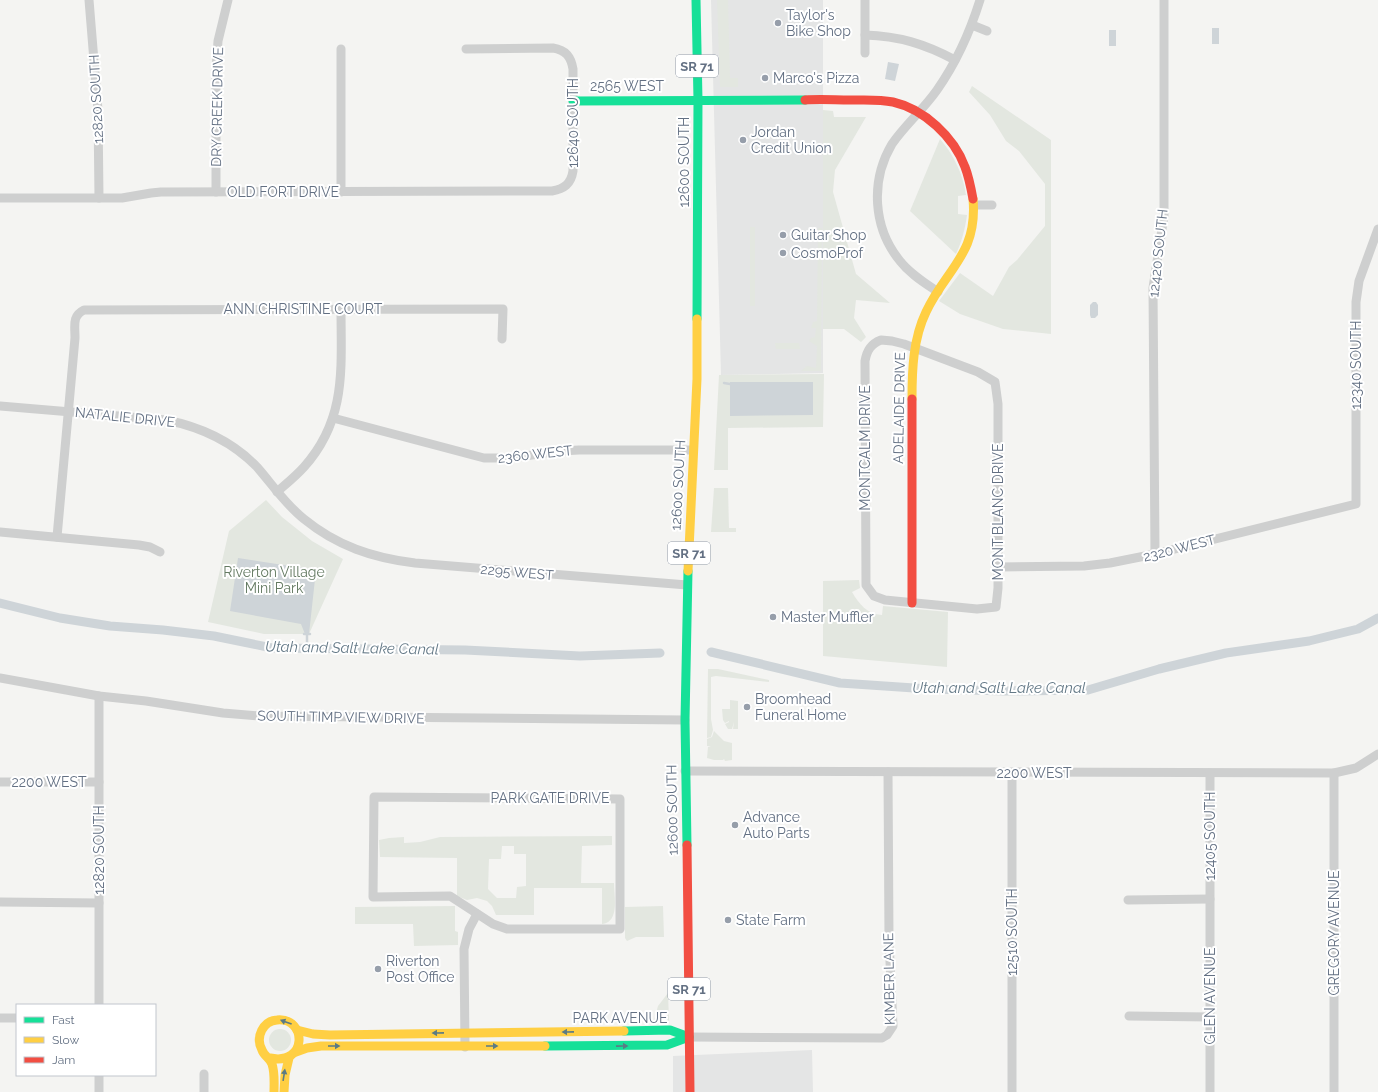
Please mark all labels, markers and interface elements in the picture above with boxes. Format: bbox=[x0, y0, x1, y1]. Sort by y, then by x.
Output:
place label: Taylor's Bike Shop bbox=[786, 7, 851, 39]
marker: Taylor's Bike Shop bbox=[773, 18, 783, 28]
street label: DRY CREEK DRIVE bbox=[208, 47, 226, 167]
street label: 12820 SOUTH bbox=[86, 54, 106, 144]
road number: SR 71 bbox=[676, 55, 718, 77]
place label: Marco's Pizza bbox=[773, 70, 859, 86]
marker: Marco's Pizza bbox=[760, 73, 770, 83]
street label: 12640 SOUTH bbox=[565, 78, 581, 168]
street label: 2565 WEST bbox=[590, 78, 665, 94]
street label: 12600 SOUTH bbox=[676, 117, 692, 207]
place label: Jordan Credit Union bbox=[751, 124, 832, 156]
marker: Jordan Credit Union bbox=[738, 135, 748, 145]
street label: OLD FORT DRIVE bbox=[227, 184, 339, 200]
street label: 12420 SOUTH bbox=[1145, 208, 1171, 298]
place label: Guitar Shop bbox=[791, 227, 867, 243]
marker: Guitar Shop bbox=[778, 230, 788, 240]
place label: CosmoProf bbox=[791, 245, 864, 261]
marker: CosmoProf bbox=[778, 248, 788, 258]
street label: ANN CHRISTINE COURT bbox=[224, 301, 383, 317]
street label: 12340 SOUTH bbox=[1348, 321, 1364, 410]
street label: ADELAIDE DRIVE bbox=[890, 352, 908, 464]
street label: MONTCALM DRIVE bbox=[857, 385, 873, 511]
street label: NATALIE DRIVE bbox=[74, 404, 176, 430]
street label: 12600 SOUTH bbox=[668, 439, 688, 531]
street label: 2360 WEST bbox=[497, 442, 574, 466]
street label: MONT BLANC DRIVE bbox=[990, 444, 1006, 580]
street label: 2320 WEST bbox=[1141, 531, 1217, 565]
road number: SR 71 bbox=[668, 542, 710, 564]
street label: 2295 WEST bbox=[480, 561, 555, 583]
park label: Riverton Village Mini Park bbox=[223, 564, 325, 596]
place label: Master Muffler bbox=[781, 609, 874, 625]
marker: Master Muffler bbox=[768, 612, 778, 622]
water label: Utah and Salt Lake Canal bbox=[265, 637, 439, 659]
water label: Utah and Salt Lake Canal bbox=[912, 679, 1086, 697]
place label: Broomhead Funeral Home bbox=[755, 691, 847, 723]
marker: Broomhead Funeral Home bbox=[742, 702, 752, 712]
street label: SOUTH TIMP VIEW DRIVE bbox=[257, 708, 425, 726]
street label: 12600 SOUTH bbox=[663, 764, 681, 856]
street label: 2200 WEST bbox=[997, 765, 1072, 781]
street label: 2200 WEST bbox=[12, 774, 87, 790]
street label: PARK GATE DRIVE bbox=[491, 790, 609, 806]
street label: 12405 SOUTH bbox=[1202, 791, 1218, 881]
street label: 12820 SOUTH bbox=[91, 805, 107, 895]
place label: Advance Auto Parts bbox=[743, 809, 810, 841]
marker: Advance Auto Parts bbox=[730, 820, 740, 830]
street label: GREGORY AVENUE bbox=[1326, 870, 1342, 996]
street label: 12510 SOUTH bbox=[1004, 888, 1020, 976]
place label: State Farm bbox=[736, 912, 806, 928]
marker: State Farm bbox=[723, 915, 733, 925]
street label: KIMBER LANE bbox=[880, 933, 898, 1025]
street label: GLEN AVENUE bbox=[1202, 947, 1218, 1045]
place label: Riverton Post Office bbox=[386, 953, 455, 985]
marker: Riverton Post Office bbox=[373, 964, 383, 974]
road number: SR 71 bbox=[668, 978, 710, 1000]
legend bbox=[16, 1004, 156, 1076]
street label: PARK AVENUE bbox=[572, 1010, 668, 1026]
text: Fast bbox=[52, 1013, 75, 1027]
one-way arrow bbox=[279, 1019, 291, 1025]
one-way arrow bbox=[561, 1029, 574, 1035]
one-way arrow bbox=[431, 1030, 444, 1036]
text: Slow bbox=[52, 1033, 79, 1047]
one-way arrow bbox=[328, 1043, 341, 1049]
one-way arrow bbox=[486, 1043, 499, 1049]
one-way arrow bbox=[616, 1043, 629, 1049]
text: Jam bbox=[52, 1053, 75, 1067]
one-way arrow bbox=[281, 1069, 287, 1081]

